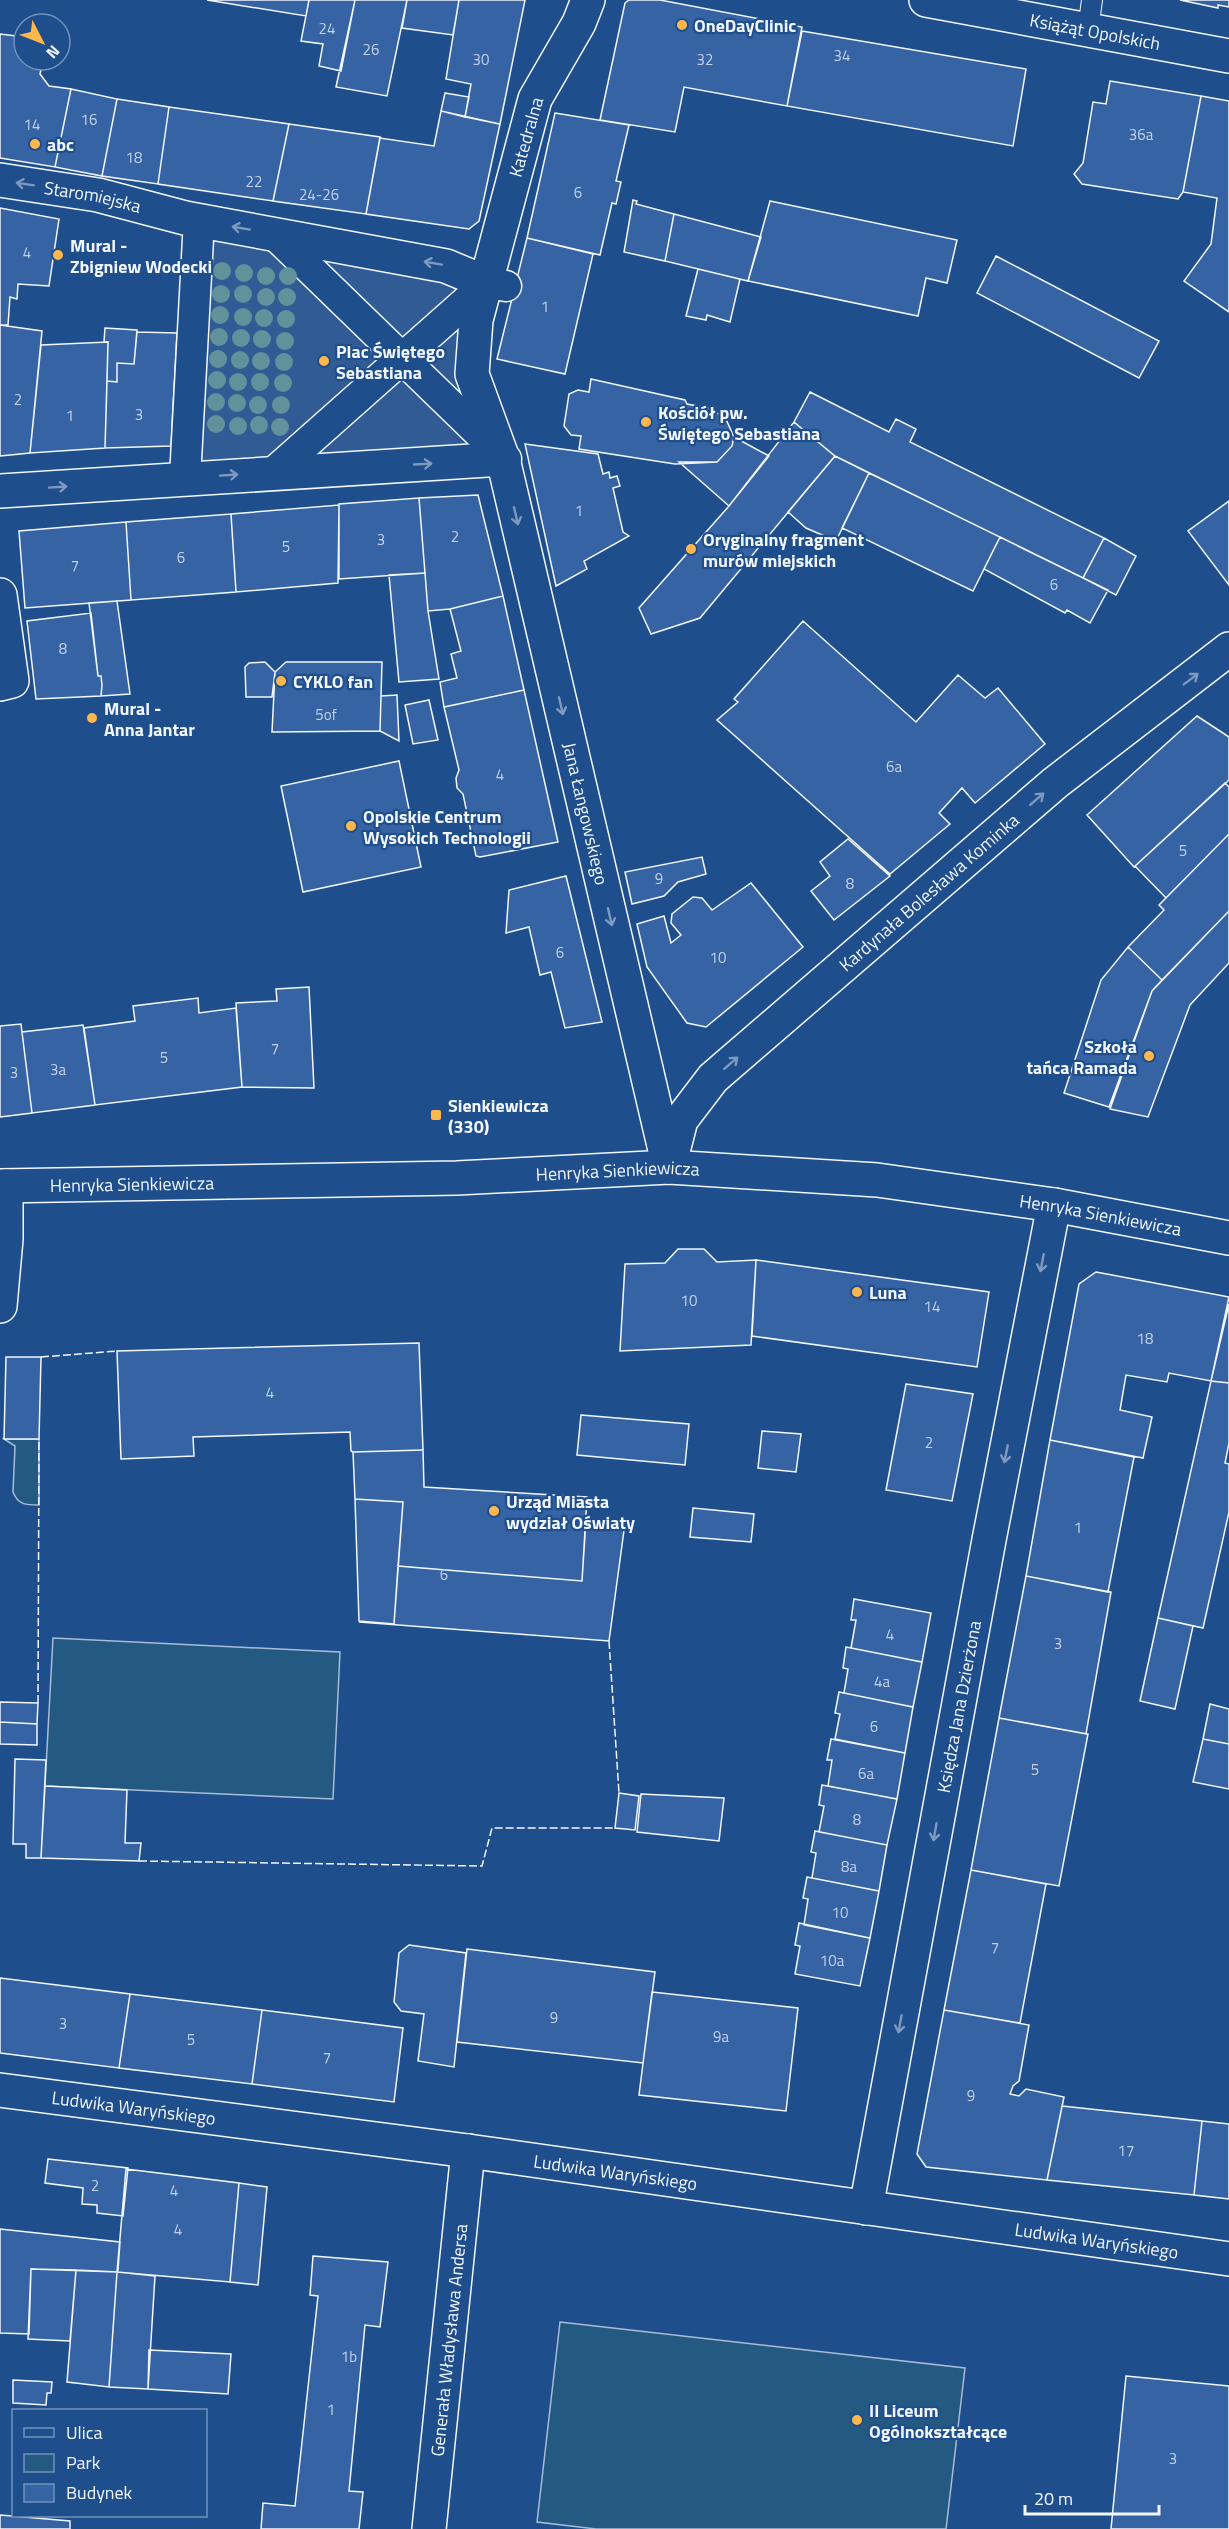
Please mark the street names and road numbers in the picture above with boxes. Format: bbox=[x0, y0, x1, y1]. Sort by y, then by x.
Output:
street label: Książąt Opolskich bbox=[1027, 6, 1163, 57]
street label: Katedralna bbox=[502, 94, 550, 180]
street label: Staromiejska bbox=[42, 173, 144, 219]
street label: Jana Łangowskiego bbox=[556, 740, 616, 887]
street label: Kardynała Bolesława Kominka bbox=[833, 807, 1025, 977]
street label: Henryka Sienkiewicza bbox=[535, 1153, 701, 1187]
street label: Henryka Sienkiewicza bbox=[50, 1169, 214, 1199]
street label: Henryka Sienkiewicza bbox=[1018, 1187, 1184, 1242]
street label: Księdza Jana Dzierżona bbox=[929, 1618, 987, 1795]
street label: Ludwika Waryńskiego bbox=[50, 2083, 217, 2132]
street label: Ludwika Waryńskiego bbox=[532, 2147, 699, 2197]
street label: Ludwika Waryńskiego bbox=[1013, 2215, 1180, 2265]
street label: Generała Władysława Andersa bbox=[423, 2222, 474, 2458]

